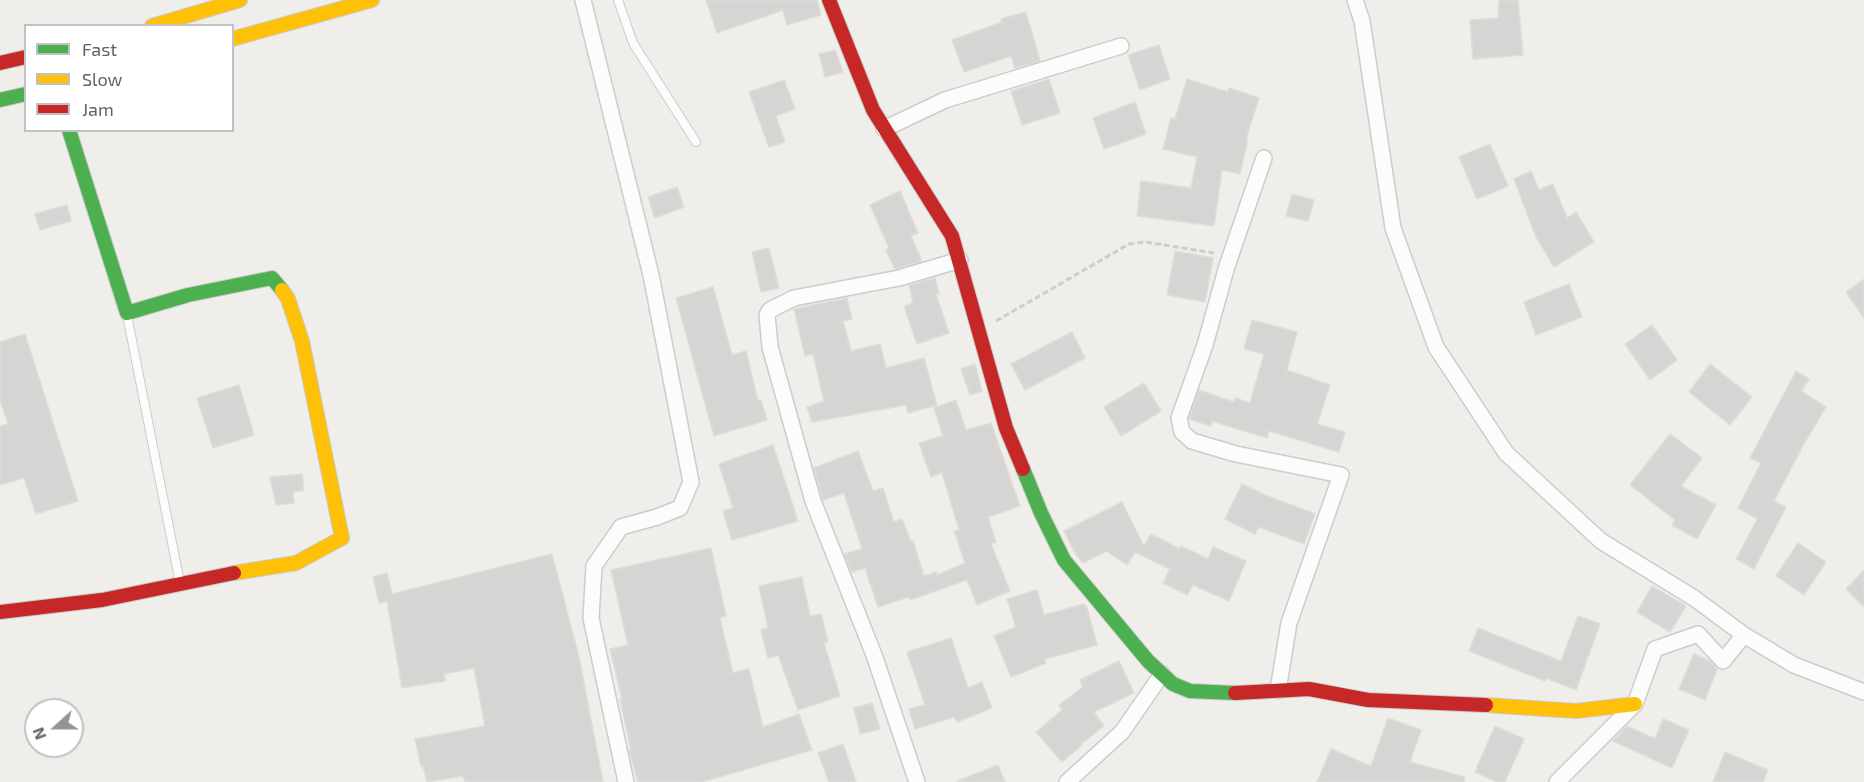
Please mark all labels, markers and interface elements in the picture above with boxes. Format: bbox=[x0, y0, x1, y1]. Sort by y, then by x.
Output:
legend bbox=[24, 24, 234, 132]
text: Fast bbox=[82, 38, 117, 60]
text: Slow bbox=[82, 68, 122, 90]
text: Jam bbox=[82, 98, 114, 120]
north arrow bbox=[24, 698, 84, 758]
text: N bbox=[28, 725, 50, 743]

